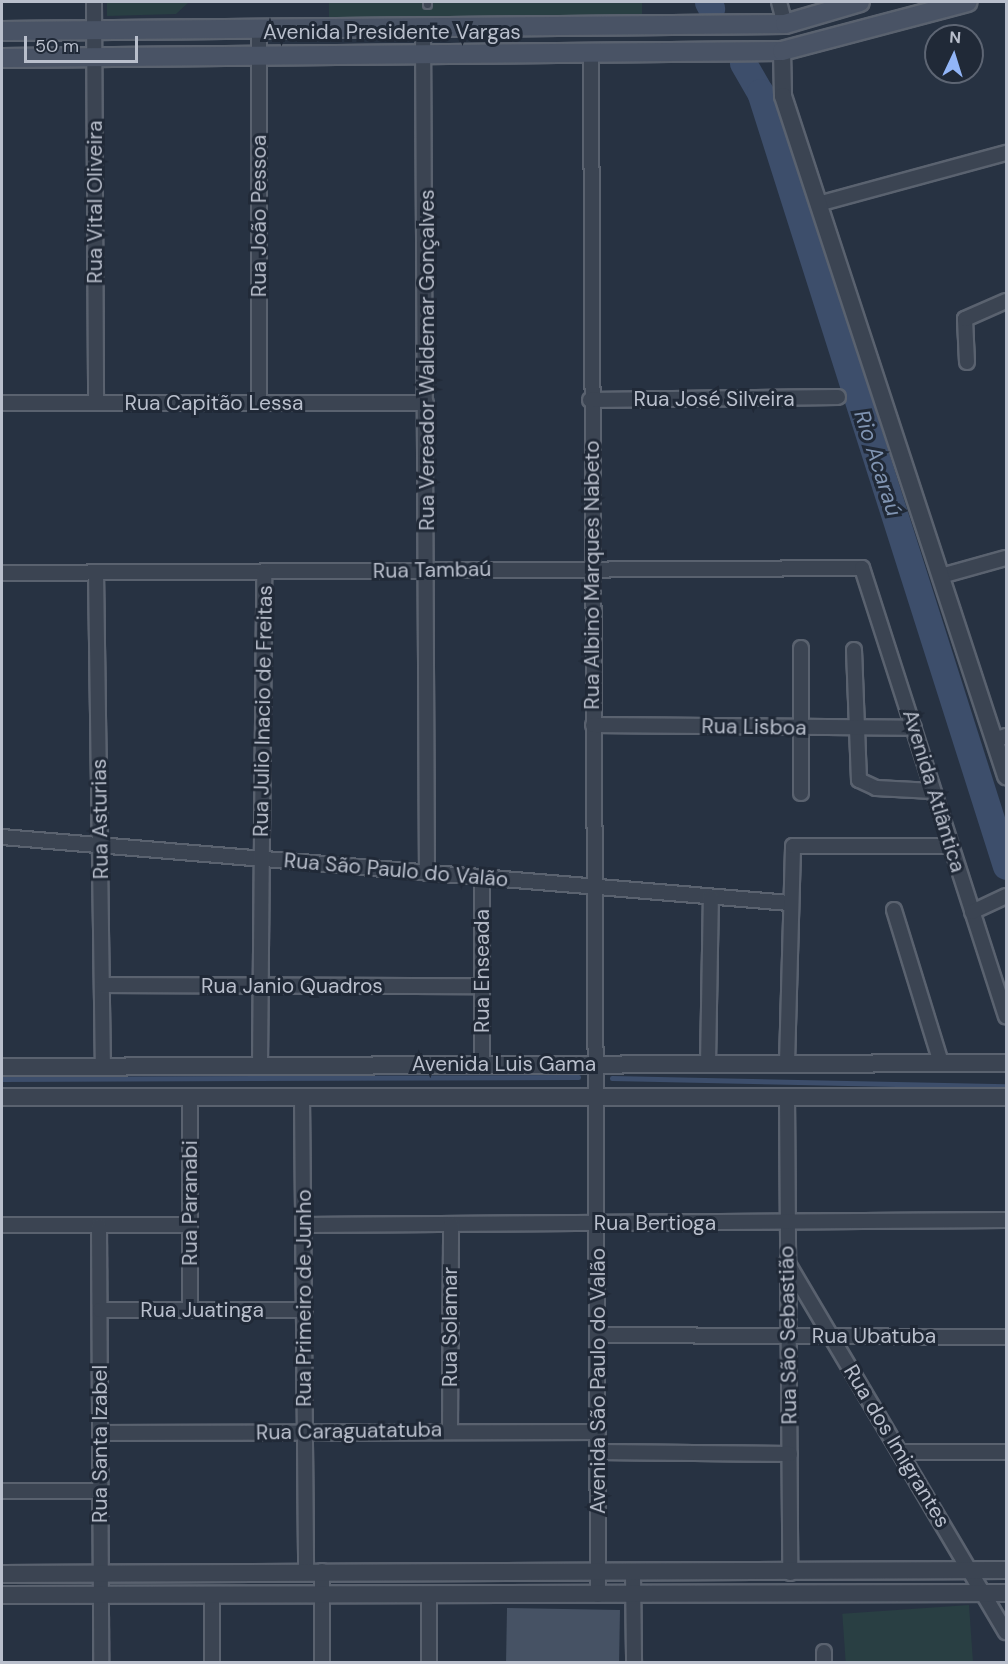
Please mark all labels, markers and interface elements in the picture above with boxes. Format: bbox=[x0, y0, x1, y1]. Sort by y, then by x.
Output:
street label: Avenida Presidente Vargas bbox=[263, 19, 521, 45]
scale bar bbox=[27, 24, 141, 62]
north arrow bbox=[924, 24, 984, 84]
text: N bbox=[949, 27, 962, 48]
text: 50 m bbox=[35, 34, 79, 58]
street label: Rua Vital Oliveira bbox=[82, 120, 108, 284]
street label: Rua João Pessoa bbox=[246, 135, 272, 297]
street label: Rua Vereador Waldemar Gonçalves bbox=[414, 189, 440, 531]
street label: Rua José Silveira bbox=[633, 386, 795, 412]
street label: Rua Capitão Lessa bbox=[125, 390, 303, 416]
water label: Rio Acaraú bbox=[849, 407, 907, 519]
street label: Rua Albino Marques Nabeto bbox=[579, 440, 605, 710]
street label: Rua Tambaú bbox=[373, 556, 491, 584]
street label: Rua Julio Inacio de Freitas bbox=[248, 585, 278, 837]
street label: Avenida Atlântica bbox=[897, 707, 971, 875]
street label: Rua Lisboa bbox=[701, 713, 807, 741]
street label: Rua Asturias bbox=[86, 758, 114, 880]
street label: Rua São Paulo do Valão bbox=[283, 848, 509, 892]
street label: Rua Enseada bbox=[469, 909, 495, 1033]
street label: Rua Janio Quadros bbox=[201, 973, 383, 999]
street label: Avenida Luis Gama bbox=[412, 1051, 596, 1077]
street label: Rua Paranabi bbox=[177, 1140, 203, 1266]
street label: Rua Primeiro de Junho bbox=[291, 1189, 317, 1407]
street label: Rua Bertioga bbox=[594, 1210, 716, 1236]
street label: Rua São Sebastião bbox=[774, 1245, 802, 1425]
street label: Avenida São Paulo do Valão bbox=[585, 1248, 611, 1514]
street label: Rua Solamar bbox=[437, 1267, 463, 1387]
street label: Rua Juatinga bbox=[140, 1297, 264, 1323]
street label: Rua Ubatuba bbox=[812, 1323, 936, 1349]
street label: Rua dos Imigrantes bbox=[838, 1360, 956, 1532]
street label: Rua Santa Izabel bbox=[87, 1365, 113, 1523]
street label: Rua Caraguatatuba bbox=[256, 1417, 442, 1445]

